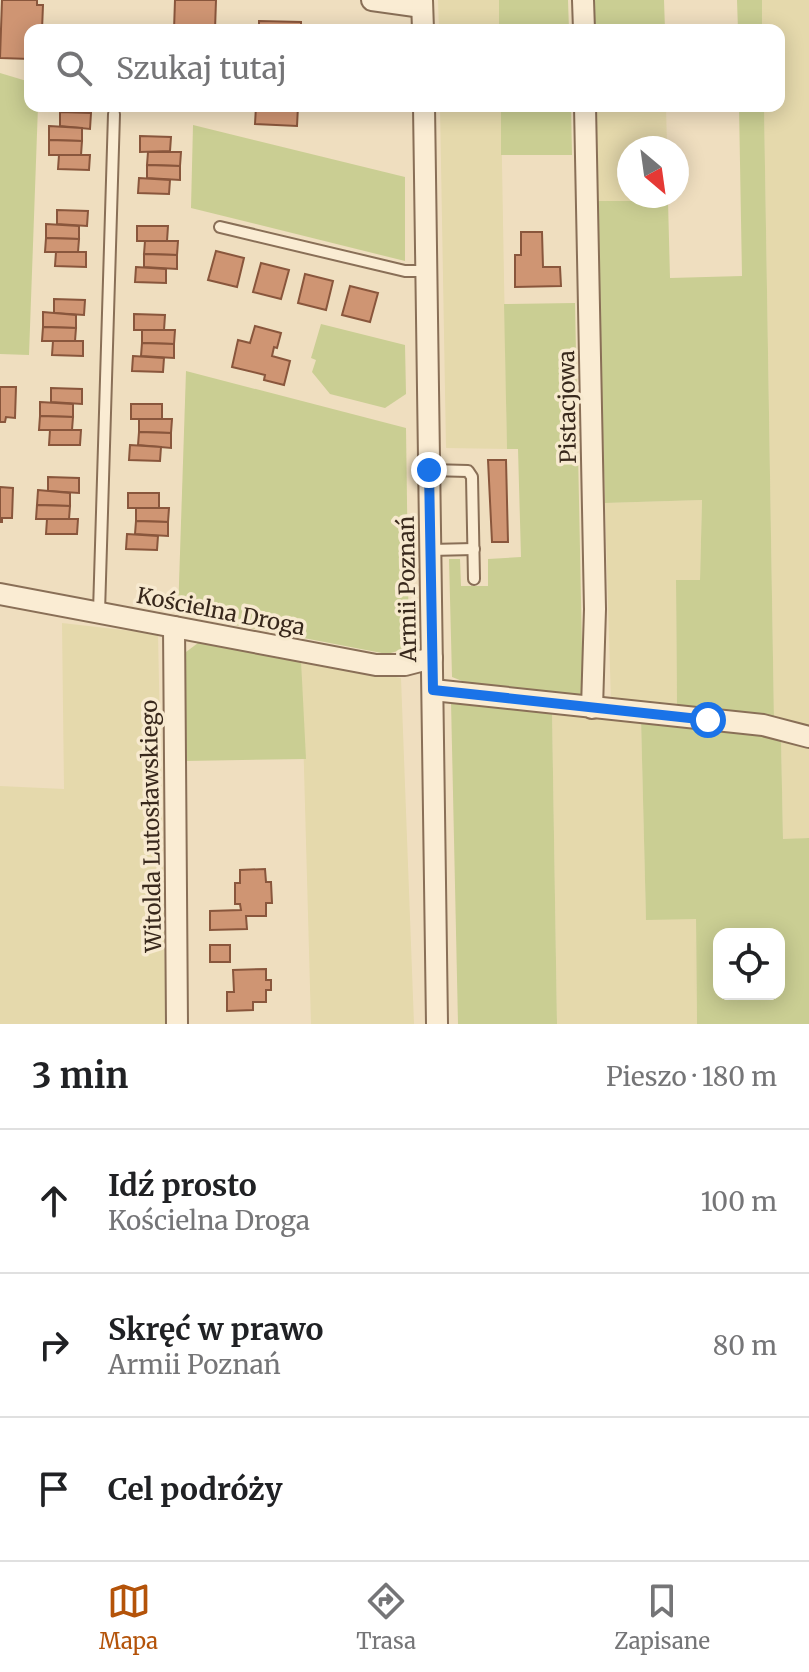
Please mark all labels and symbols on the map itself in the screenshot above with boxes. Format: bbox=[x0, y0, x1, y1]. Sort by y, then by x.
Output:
north arrow bbox=[617, 136, 689, 208]
street label: Pistacjowa bbox=[552, 350, 582, 464]
route end bbox=[411, 452, 447, 488]
street label: Armii Poznań bbox=[392, 515, 422, 663]
street label: Kościelna Droga bbox=[134, 581, 308, 641]
street label: Witolda Lutosławskiego bbox=[135, 699, 167, 954]
route start bbox=[690, 702, 726, 738]

